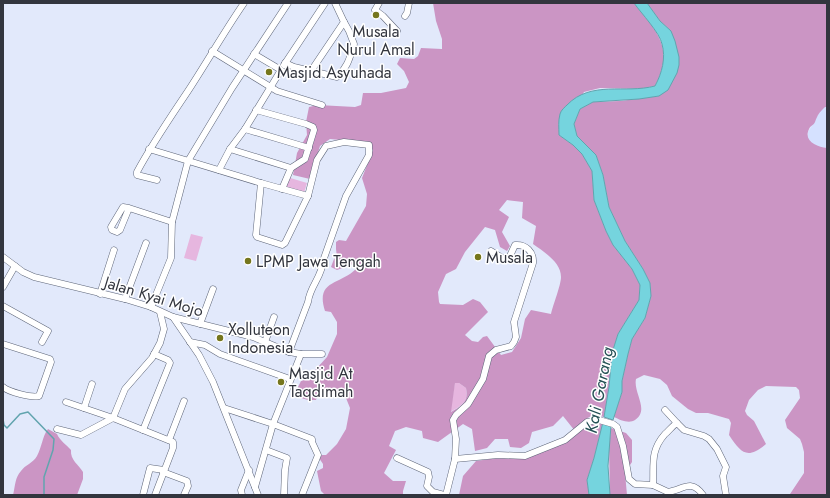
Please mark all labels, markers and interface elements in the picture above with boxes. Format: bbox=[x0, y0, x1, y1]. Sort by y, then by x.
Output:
marker: Musala Nurul Amal bbox=[371, 10, 381, 20]
place label: Musala Nurul Amal bbox=[337, 20, 415, 61]
place label: Masjid Asyuhada bbox=[277, 61, 391, 84]
marker: Masjid Asyuhada bbox=[264, 67, 274, 77]
place label: Musala bbox=[486, 246, 533, 269]
place label: LPMP Jawa Tengah bbox=[256, 250, 381, 273]
marker: Musala bbox=[473, 252, 483, 262]
marker: LPMP Jawa Tengah bbox=[243, 256, 253, 266]
street label: Jalan Kyai Mojo bbox=[100, 270, 206, 323]
place label: Xolluteon Indonesia bbox=[228, 318, 293, 359]
marker: Xolluteon Indonesia bbox=[215, 333, 225, 343]
water label: Kali Garang bbox=[579, 344, 619, 435]
place label: Masjid At Taqdimah bbox=[289, 362, 354, 403]
marker: Masjid At Taqdimah bbox=[276, 377, 286, 387]

